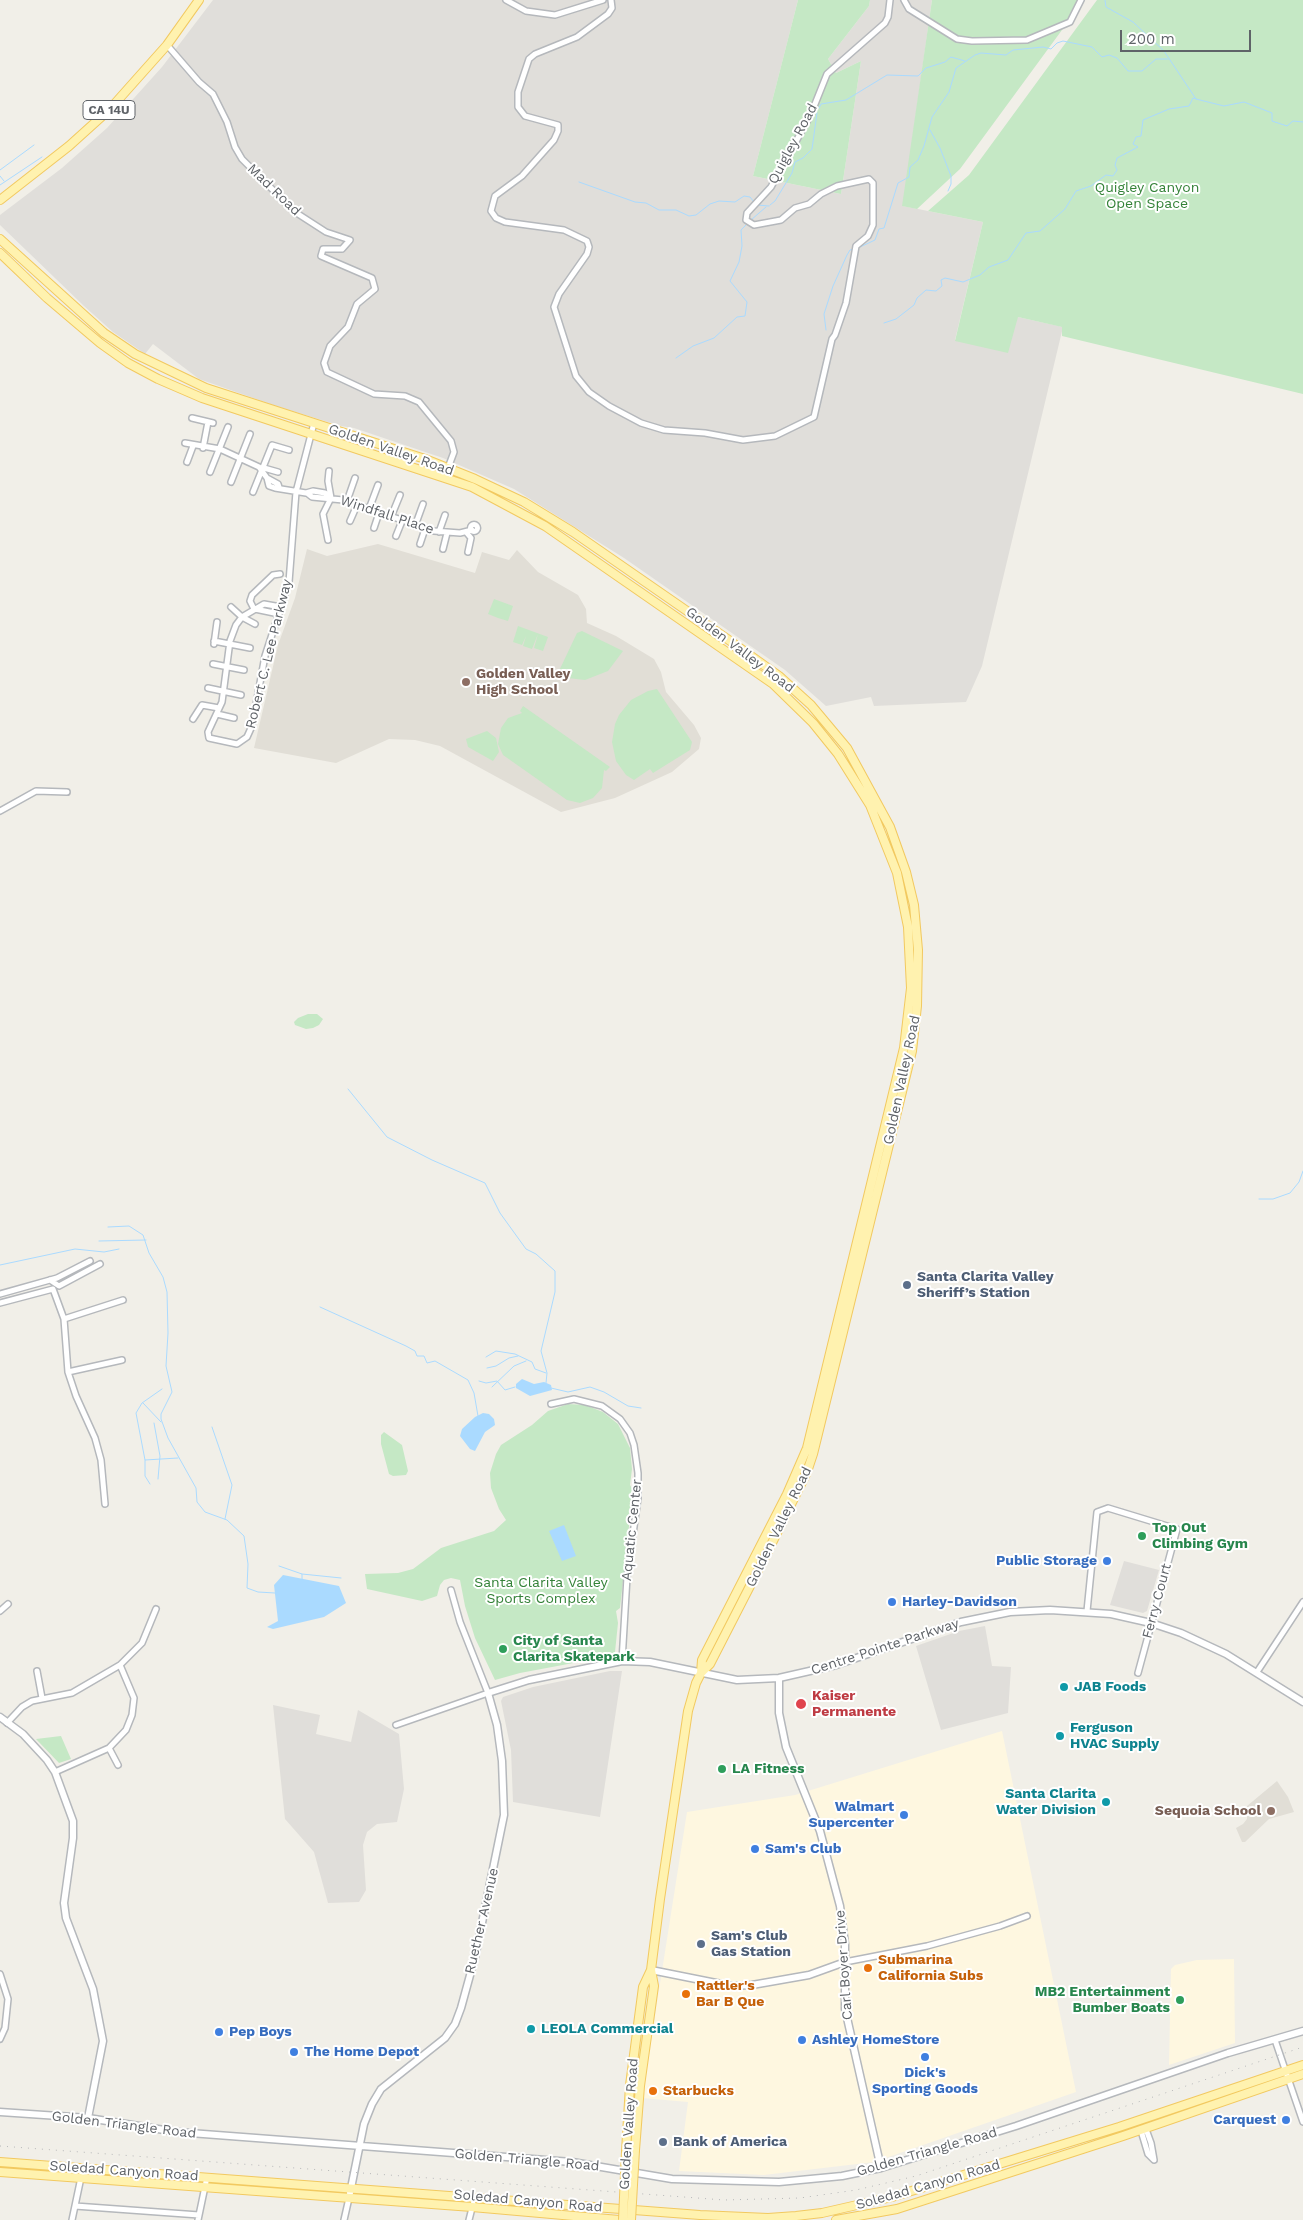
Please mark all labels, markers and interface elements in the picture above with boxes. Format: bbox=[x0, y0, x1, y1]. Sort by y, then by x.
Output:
scale bar bbox=[1123, 20, 1254, 52]
text: 200 m bbox=[1128, 30, 1175, 48]
road number: CA 14U bbox=[83, 100, 135, 120]
street label: Quigley Road bbox=[765, 101, 821, 187]
street label: Mad Road bbox=[244, 161, 304, 219]
park label: Quigley Canyon Open Space bbox=[1095, 180, 1199, 212]
street label: Golden Valley Road bbox=[326, 421, 456, 479]
street label: Windfall Place bbox=[338, 492, 436, 538]
street label: Robert C. Lee Parkway bbox=[242, 577, 296, 731]
street label: Golden Valley Road bbox=[682, 604, 798, 696]
place label: Golden Valley High School bbox=[476, 666, 570, 699]
marker: Golden Valley High School bbox=[460, 676, 472, 688]
street label: Golden Valley Road bbox=[880, 1014, 924, 1146]
place label: Santa Clarita Valley Sheriff’s Station bbox=[917, 1269, 1054, 1302]
marker: Santa Clarita Valley Sheriff’s Station bbox=[901, 1279, 913, 1291]
street label: Golden Valley Road bbox=[743, 1464, 815, 1590]
street label: Aquatic Center bbox=[618, 1478, 646, 1582]
place label: Top Out Climbing Gym bbox=[1152, 1520, 1248, 1552]
marker: Top Out Climbing Gym bbox=[1136, 1530, 1148, 1542]
place label: Public Storage bbox=[996, 1553, 1097, 1569]
marker: Public Storage bbox=[1101, 1555, 1113, 1567]
street label: Ferry Court bbox=[1139, 1562, 1175, 1640]
park label: Santa Clarita Valley Sports Complex bbox=[474, 1575, 608, 1608]
place label: Harley-Davidson bbox=[902, 1594, 1017, 1610]
marker: Harley-Davidson bbox=[886, 1596, 898, 1608]
street label: Centre Pointe Parkway bbox=[809, 1615, 961, 1679]
place label: City of Santa Clarita Skatepark bbox=[513, 1633, 635, 1665]
marker: City of Santa Clarita Skatepark bbox=[497, 1643, 509, 1655]
place label: JAB Foods bbox=[1074, 1679, 1146, 1695]
marker: JAB Foods bbox=[1058, 1681, 1070, 1693]
place label: Kaiser Permanente bbox=[812, 1688, 896, 1720]
marker: Kaiser Permanente bbox=[794, 1697, 808, 1711]
place label: Ferguson HVAC Supply bbox=[1070, 1720, 1159, 1752]
marker: Ferguson HVAC Supply bbox=[1054, 1730, 1066, 1742]
place label: LA Fitness bbox=[732, 1761, 804, 1777]
marker: LA Fitness bbox=[716, 1763, 728, 1775]
place label: Santa Clarita Water Division bbox=[996, 1786, 1096, 1818]
marker: Santa Clarita Water Division bbox=[1100, 1796, 1112, 1808]
place label: Walmart Supercenter bbox=[809, 1799, 894, 1831]
place label: Sequoia School bbox=[1155, 1803, 1261, 1819]
marker: Sequoia School bbox=[1265, 1805, 1277, 1817]
marker: Walmart Supercenter bbox=[898, 1809, 910, 1821]
place label: Sam's Club bbox=[765, 1841, 842, 1857]
marker: Sam's Club bbox=[749, 1843, 761, 1855]
street label: Ruether Avenue bbox=[462, 1866, 502, 1976]
street label: Carl Boyer Drive bbox=[832, 1909, 856, 2021]
place label: Sam's Club Gas Station bbox=[711, 1928, 791, 1960]
marker: Sam's Club Gas Station bbox=[695, 1938, 707, 1950]
place label: Submarina California Subs bbox=[878, 1952, 983, 1984]
marker: Submarina California Subs bbox=[862, 1962, 874, 1974]
place label: Rattler's Bar B Que bbox=[696, 1978, 764, 2010]
place label: MB2 Entertainment Bumber Boats bbox=[1035, 1984, 1170, 2016]
marker: Rattler's Bar B Que bbox=[680, 1988, 692, 2000]
marker: MB2 Entertainment Bumber Boats bbox=[1174, 1994, 1186, 2006]
place label: LEOLA Commercial bbox=[541, 2021, 673, 2037]
marker: LEOLA Commercial bbox=[525, 2023, 537, 2035]
place label: Pep Boys bbox=[229, 2024, 292, 2040]
marker: Pep Boys bbox=[213, 2026, 225, 2038]
place label: Ashley HomeStore bbox=[812, 2032, 939, 2048]
marker: Ashley HomeStore bbox=[796, 2034, 808, 2046]
place label: The Home Depot bbox=[304, 2044, 419, 2060]
marker: The Home Depot bbox=[288, 2046, 300, 2058]
marker: Dick's Sporting Goods bbox=[919, 2051, 931, 2063]
street label: Golden Valley Road bbox=[616, 2058, 642, 2190]
place label: Dick's Sporting Goods bbox=[872, 2065, 978, 2098]
place label: Starbucks bbox=[663, 2083, 734, 2099]
marker: Starbucks bbox=[647, 2085, 659, 2097]
street label: Golden Triangle Road bbox=[51, 2108, 197, 2142]
place label: Carquest bbox=[1213, 2112, 1276, 2128]
marker: Carquest bbox=[1280, 2114, 1292, 2126]
street label: Golden Triangle Road bbox=[855, 2124, 999, 2180]
place label: Bank of America bbox=[673, 2134, 787, 2150]
marker: Bank of America bbox=[657, 2136, 669, 2148]
street label: Golden Triangle Road bbox=[454, 2145, 600, 2175]
street label: Soledad Canyon Road bbox=[854, 2156, 1002, 2214]
street label: Soledad Canyon Road bbox=[49, 2157, 199, 2185]
street label: Soledad Canyon Road bbox=[453, 2186, 603, 2216]

